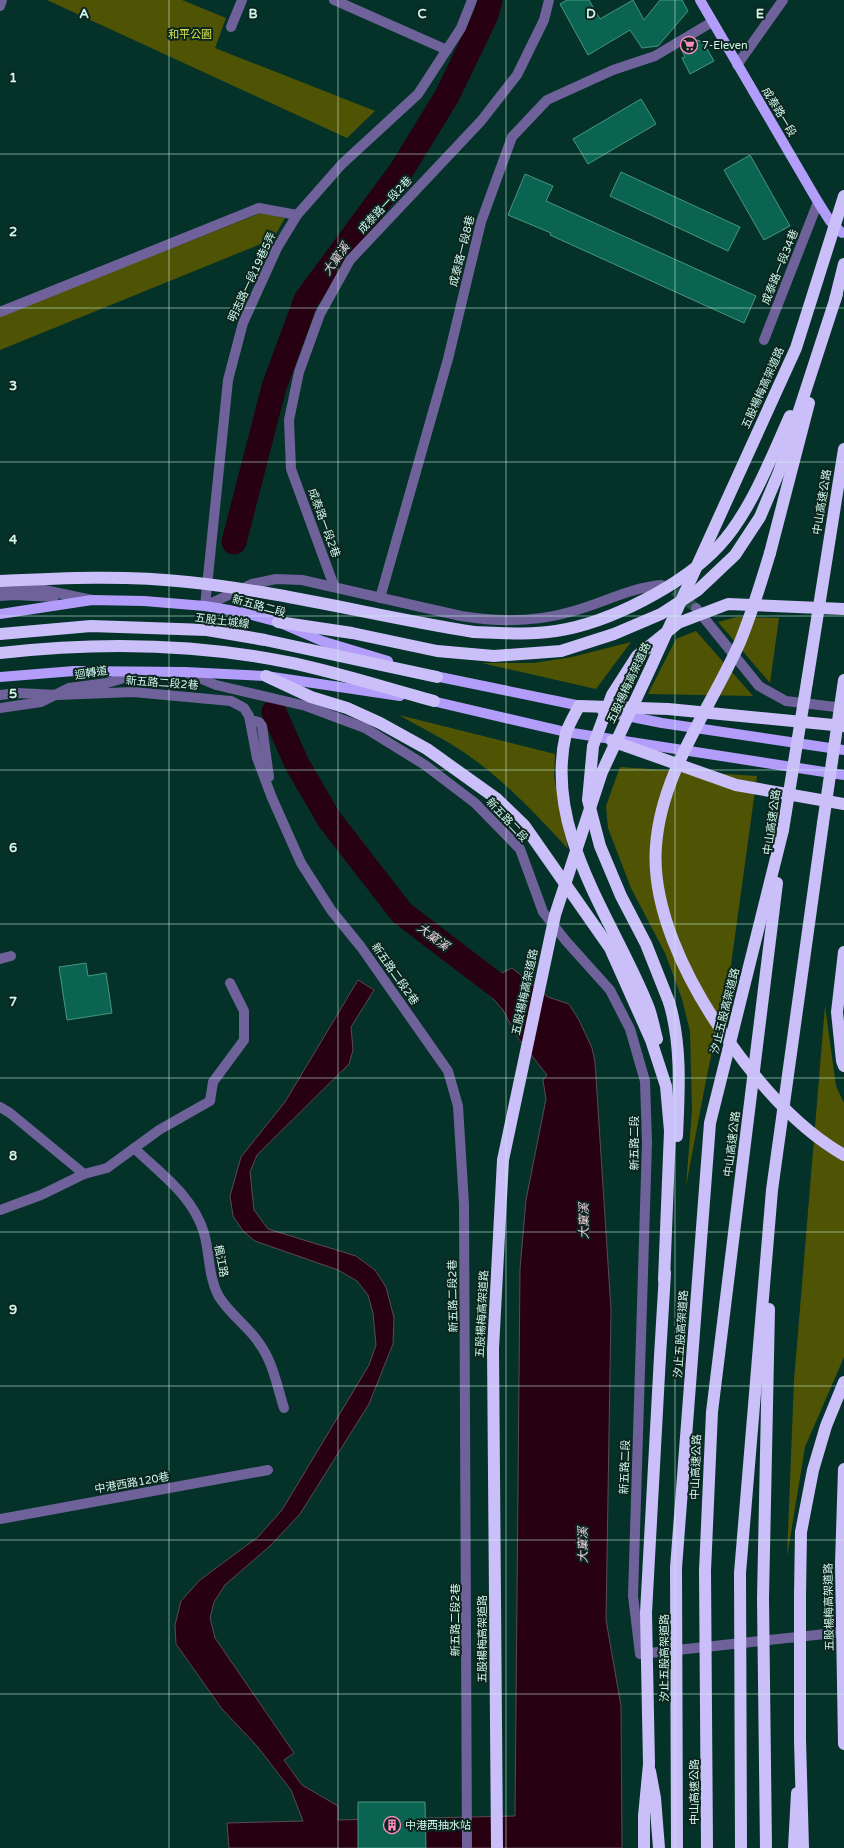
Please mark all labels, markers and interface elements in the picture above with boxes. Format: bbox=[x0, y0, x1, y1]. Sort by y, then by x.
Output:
text: A bbox=[79, 6, 89, 22]
text: B bbox=[248, 6, 258, 22]
text: C bbox=[417, 6, 427, 22]
text: D bbox=[586, 6, 596, 22]
text: E bbox=[756, 6, 764, 22]
park label: 和平公園 bbox=[168, 28, 212, 41]
supermarket icon: 7-Eleven bbox=[679, 35, 699, 55]
place label: 7-Eleven bbox=[702, 39, 748, 52]
text: 1 bbox=[9, 70, 17, 86]
street label: 成泰路一段 bbox=[759, 85, 799, 139]
street label: 成泰路一段2巷 bbox=[355, 174, 415, 236]
street label: 成泰路一段8巷 bbox=[447, 214, 477, 288]
text: 2 bbox=[9, 224, 17, 240]
street label: 成泰路一段34巷 bbox=[759, 228, 801, 306]
street label: 明志路一段19巷5弄 bbox=[225, 230, 279, 324]
water label: 大窠溪 bbox=[320, 239, 353, 278]
street label: 五股楊梅高架道路 bbox=[739, 345, 787, 431]
text: 3 bbox=[9, 378, 17, 394]
street label: 中山高速公路 bbox=[810, 468, 834, 536]
street label: 成泰路一段2巷 bbox=[305, 487, 343, 559]
text: 4 bbox=[9, 532, 18, 548]
street label: 新五路二段 bbox=[231, 593, 287, 619]
street label: 五股土城線 bbox=[194, 611, 250, 631]
street label: 五股楊梅高架道路 bbox=[605, 640, 653, 726]
street label: 迴轉道 bbox=[74, 664, 108, 682]
street label: 新五路二段2巷 bbox=[125, 674, 199, 692]
text: 5 bbox=[9, 686, 17, 702]
street label: 中山高速公路 bbox=[761, 788, 783, 856]
street label: 新五路二段 bbox=[483, 795, 531, 845]
text: 6 bbox=[9, 840, 17, 856]
water label: 大窠溪 bbox=[414, 921, 453, 955]
street label: 新五路二段2巷 bbox=[369, 940, 421, 1008]
street label: 五股楊梅高架道路 bbox=[509, 948, 541, 1036]
street label: 汐止五股高架道路 bbox=[708, 967, 742, 1055]
text: 7 bbox=[9, 994, 17, 1010]
street label: 中山高速公路 bbox=[722, 1110, 742, 1178]
street label: 新五路二段 bbox=[628, 1116, 641, 1171]
text: 8 bbox=[9, 1148, 17, 1164]
water label: 大窠溪 bbox=[577, 1201, 591, 1239]
street label: 楓江路 bbox=[211, 1244, 231, 1278]
street label: 新五路二段2巷 bbox=[446, 1259, 460, 1333]
street label: 五股楊梅高架道路 bbox=[473, 1270, 491, 1358]
street label: 汐止五股高架道路 bbox=[671, 1290, 691, 1378]
text: 9 bbox=[9, 1302, 17, 1318]
street label: 中山高速公路 bbox=[688, 1434, 704, 1500]
street label: 新五路二段 bbox=[618, 1439, 632, 1495]
street label: 中港西路120巷 bbox=[94, 1470, 170, 1496]
water label: 大窠溪 bbox=[576, 1525, 590, 1563]
street label: 五股楊梅高架道路 bbox=[822, 1563, 836, 1651]
street label: 新五路二段2巷 bbox=[449, 1584, 462, 1656]
street label: 五股楊梅高架道路 bbox=[476, 1595, 489, 1683]
street label: 汐止五股高架道路 bbox=[658, 1614, 671, 1702]
street label: 中山高速公路 bbox=[688, 1759, 701, 1825]
building icon: 中港西抽水站 bbox=[382, 1815, 402, 1835]
place label: 中港西抽水站 bbox=[405, 1819, 471, 1832]

